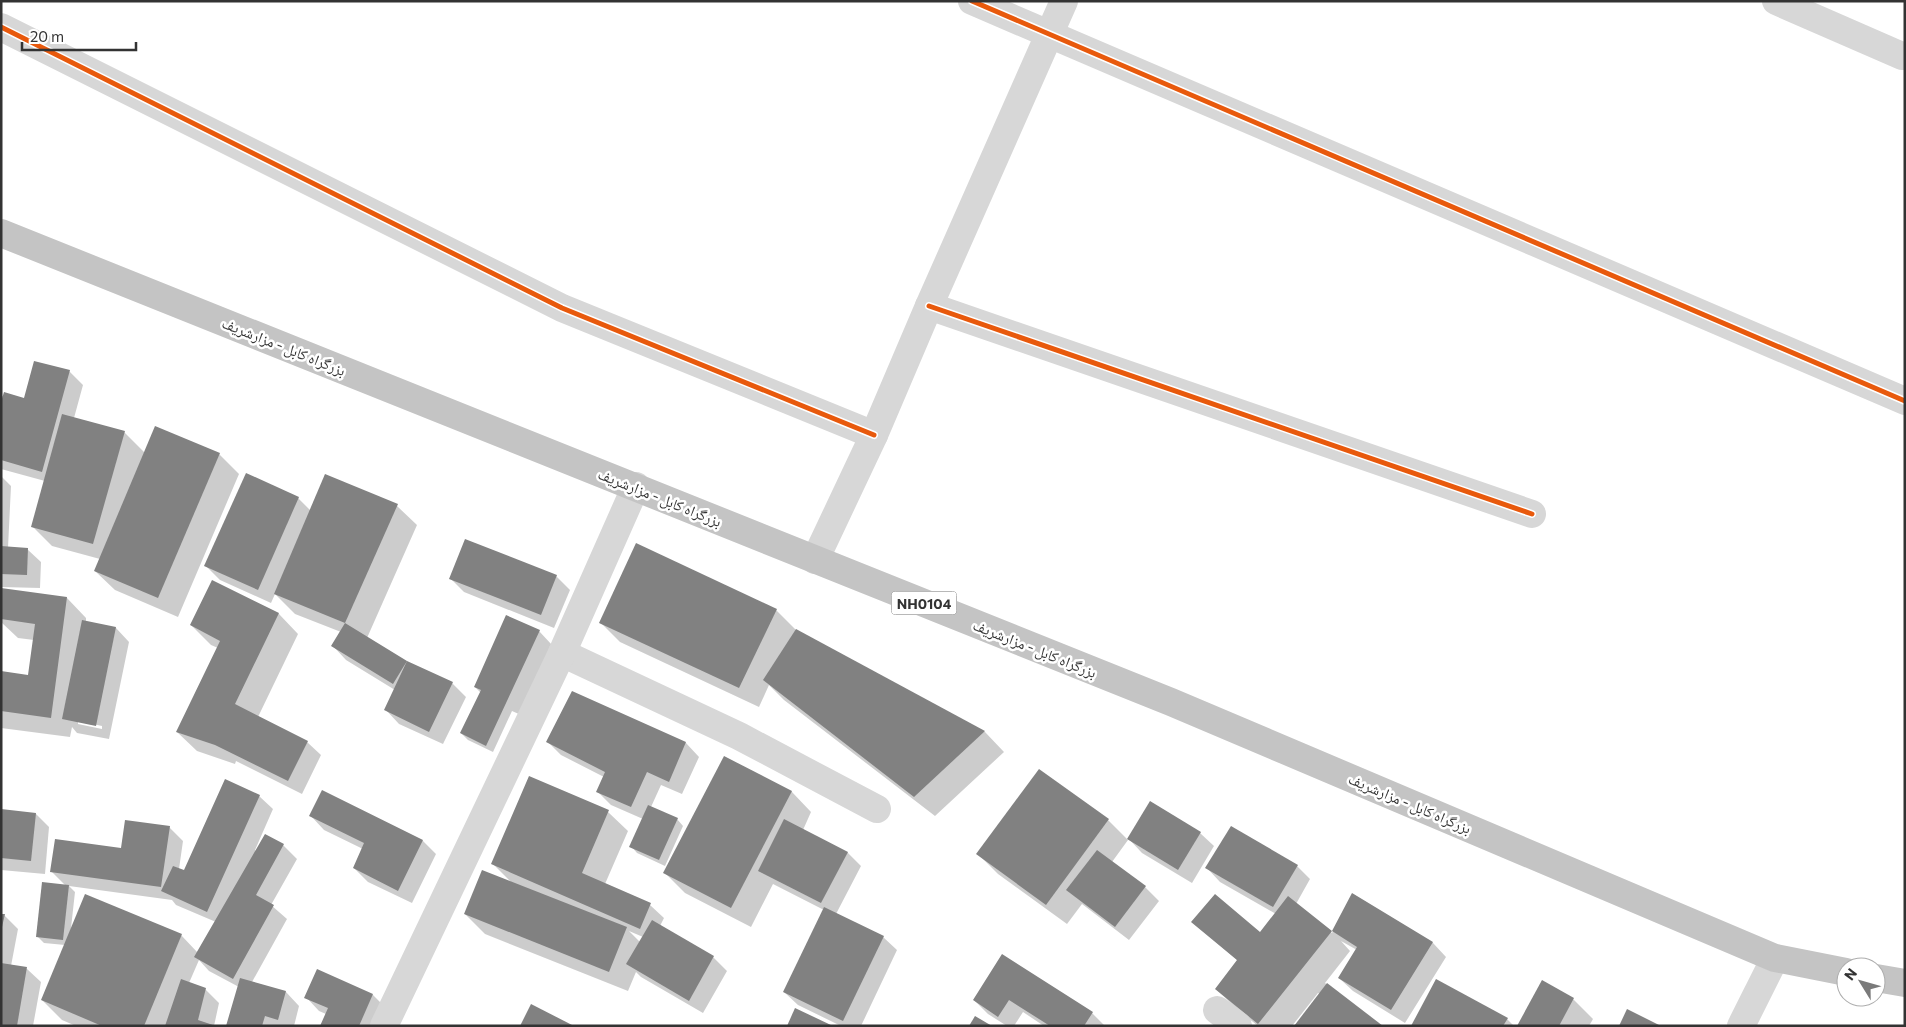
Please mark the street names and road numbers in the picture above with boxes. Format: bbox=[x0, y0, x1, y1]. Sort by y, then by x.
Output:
street label: بزرگراه کابل - مزارشریف bbox=[219, 313, 348, 381]
street label: بزرگراه کابل - مزارشریف bbox=[595, 464, 724, 532]
road number: NH0104 bbox=[892, 592, 956, 614]
street label: بزرگراه کابل - مزارشریف bbox=[970, 615, 1099, 683]
street label: بزرگراه کابل - مزارشریف bbox=[1345, 769, 1474, 839]

